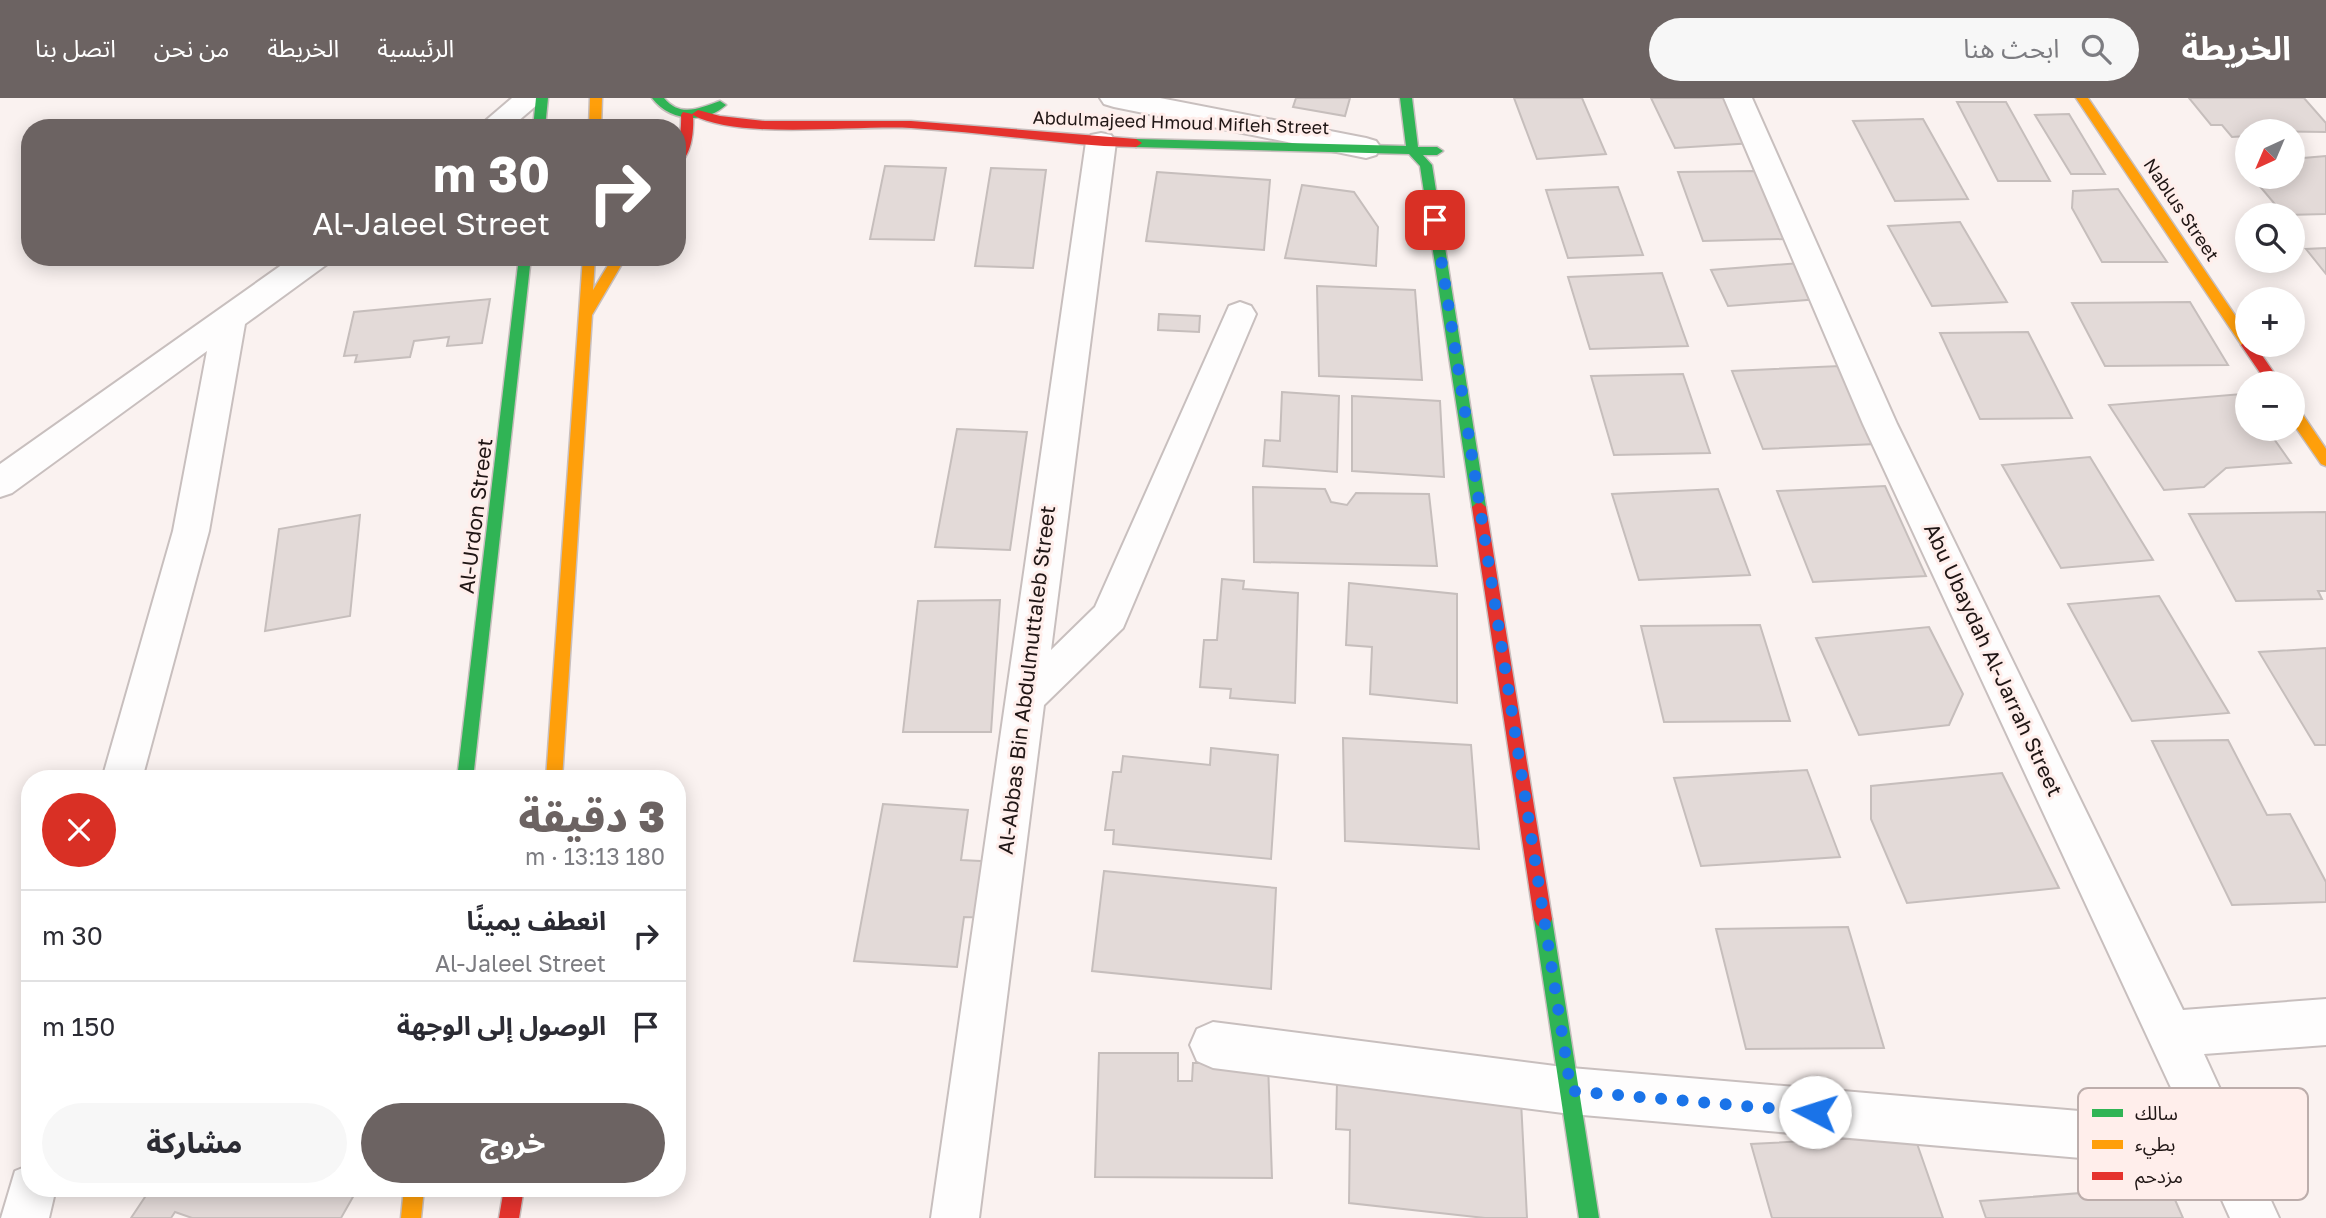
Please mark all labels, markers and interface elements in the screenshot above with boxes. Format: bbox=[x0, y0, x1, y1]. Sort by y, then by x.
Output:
search box bbox=[1649, 18, 2139, 81]
text: الخريطة bbox=[2181, 28, 2291, 67]
icon: search bbox=[2077, 30, 2115, 68]
text: اتصل بنا bbox=[35, 33, 116, 62]
text: من نحن bbox=[154, 33, 229, 62]
text: الخريطة bbox=[267, 33, 339, 62]
text: الرئيسية bbox=[377, 33, 454, 62]
text: ابحث هنا bbox=[1963, 33, 2059, 64]
street label: Abdulmajeed Hmoud Mifleh Street bbox=[1032, 106, 1330, 138]
north arrow bbox=[2235, 119, 2305, 189]
map controls bbox=[2235, 119, 2305, 441]
text: 30 m bbox=[433, 144, 550, 203]
icon: right bbox=[574, 147, 665, 238]
street label: Nablus Street bbox=[2139, 154, 2224, 265]
pin bbox=[1405, 190, 1465, 250]
icon: arrive bbox=[1416, 201, 1454, 239]
button: search bbox=[2235, 203, 2305, 273]
text: Al-Jaleel Street bbox=[312, 204, 550, 242]
button: + bbox=[2235, 287, 2305, 357]
button: − bbox=[2235, 371, 2305, 441]
street label: Al-Urdon Street bbox=[453, 437, 497, 595]
street label: Al-Abbas Bin Abdulmuttaleb Street bbox=[992, 504, 1060, 856]
street label: Abu Ubaydah Al-Jarrah Street bbox=[1919, 519, 2069, 800]
text: 3 دقيقة bbox=[518, 791, 665, 841]
button: close bbox=[42, 793, 116, 867]
text: 180 m · 13:13 bbox=[525, 842, 665, 870]
text: انعطف يمينًا bbox=[467, 905, 606, 936]
icon: right bbox=[627, 917, 665, 955]
text: 30 m bbox=[42, 920, 103, 951]
text: Al-Jaleel Street bbox=[435, 949, 606, 977]
icon: arrive bbox=[627, 1008, 665, 1046]
text: الوصول إلى الوجهة bbox=[397, 1010, 606, 1041]
text: 150 m bbox=[42, 1011, 115, 1042]
position arrow bbox=[1778, 1075, 1852, 1149]
legend bbox=[2078, 1088, 2308, 1200]
text: سالك bbox=[2135, 1101, 2178, 1124]
button: مشاركة bbox=[42, 1103, 347, 1183]
button: خروج bbox=[361, 1103, 665, 1183]
text: بطيء bbox=[2135, 1132, 2175, 1159]
text: مزدحم bbox=[2135, 1164, 2183, 1191]

